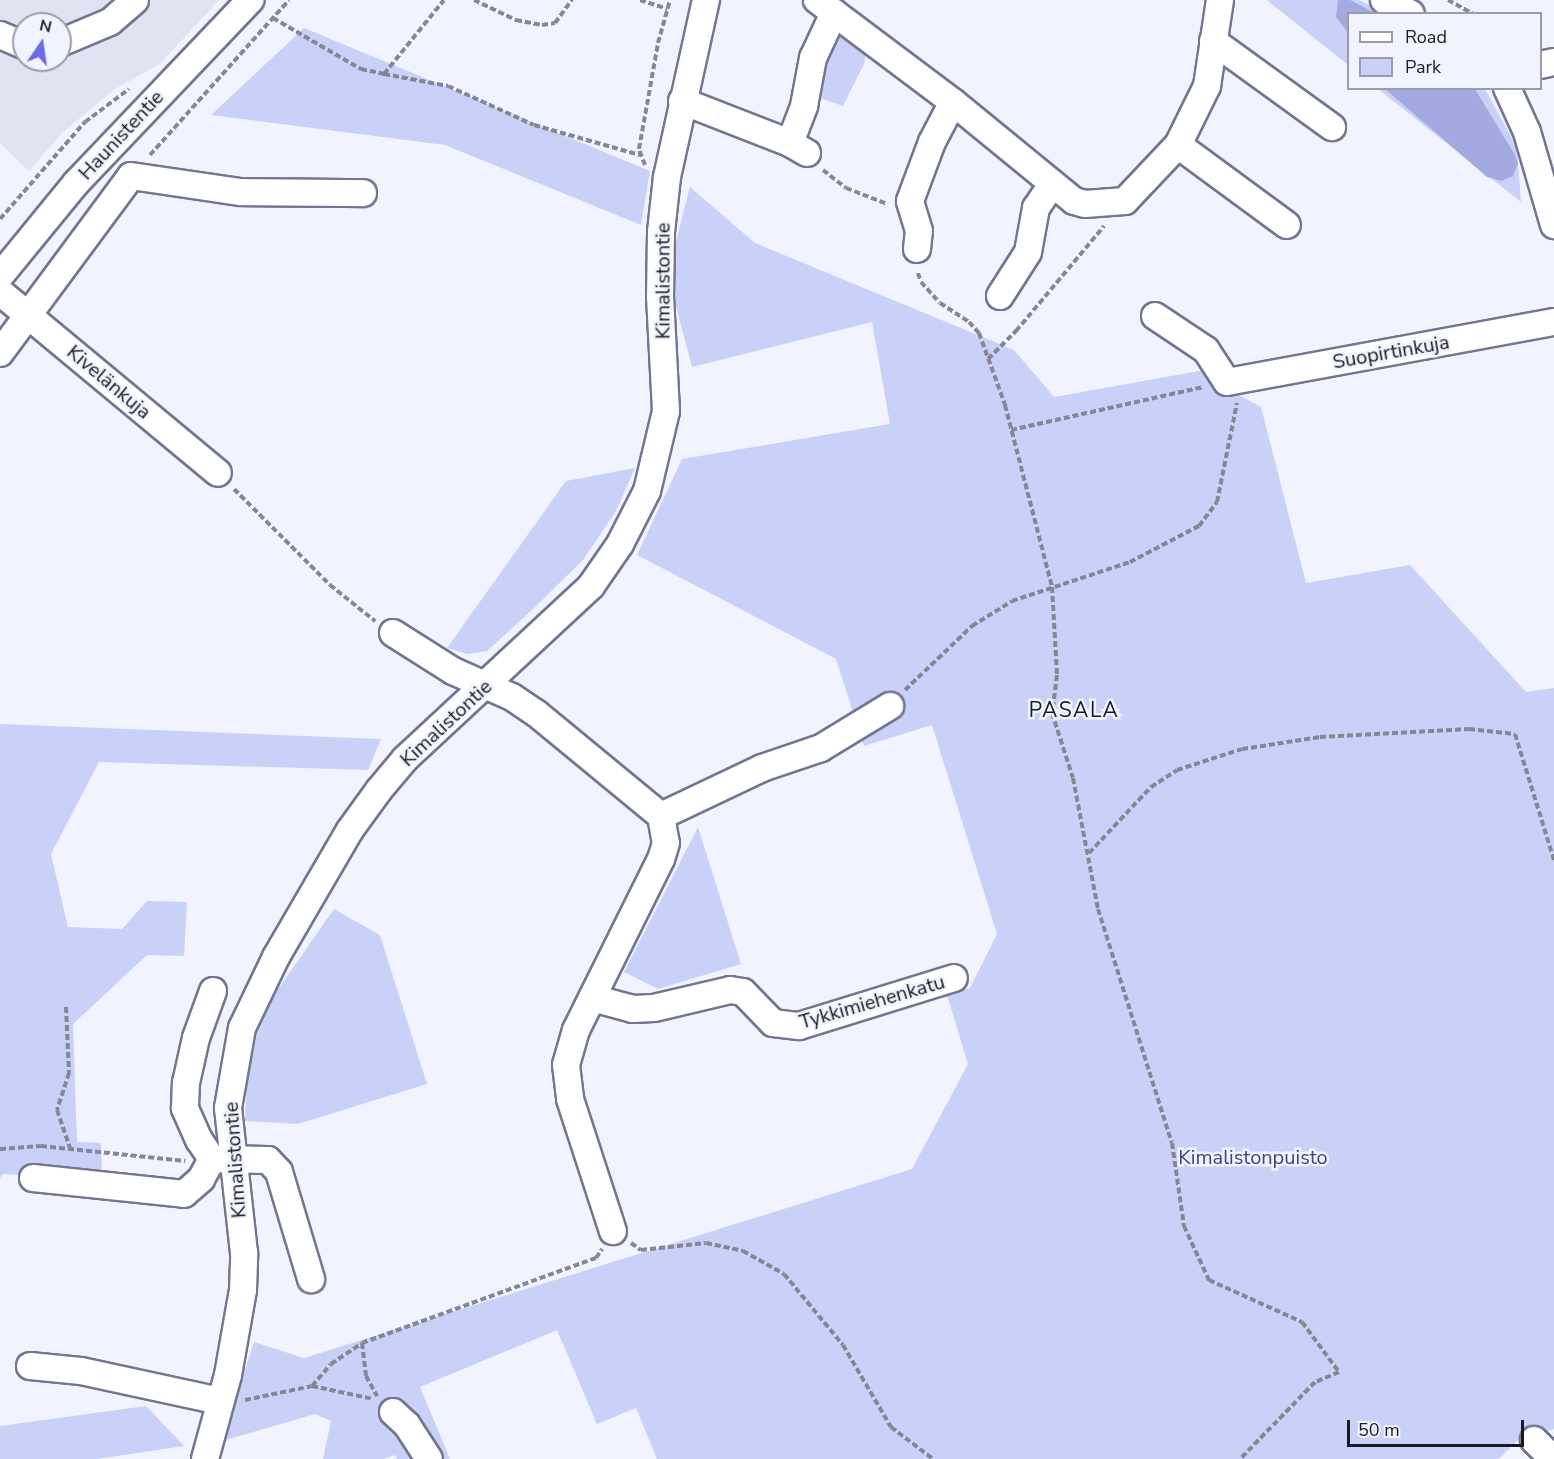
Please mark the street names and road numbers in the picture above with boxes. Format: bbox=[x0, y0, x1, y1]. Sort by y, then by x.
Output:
street label: Haunistentie bbox=[73, 85, 169, 185]
street label: Kimalistontie bbox=[651, 223, 675, 339]
street label: Suopirtinkuja bbox=[1331, 330, 1451, 374]
street label: Kivelänkuja bbox=[62, 340, 156, 424]
street label: Kimalistontie bbox=[395, 674, 497, 772]
street label: Tykkimiehenkatu bbox=[797, 970, 947, 1034]
street label: Kimalistontie bbox=[219, 1101, 251, 1219]

